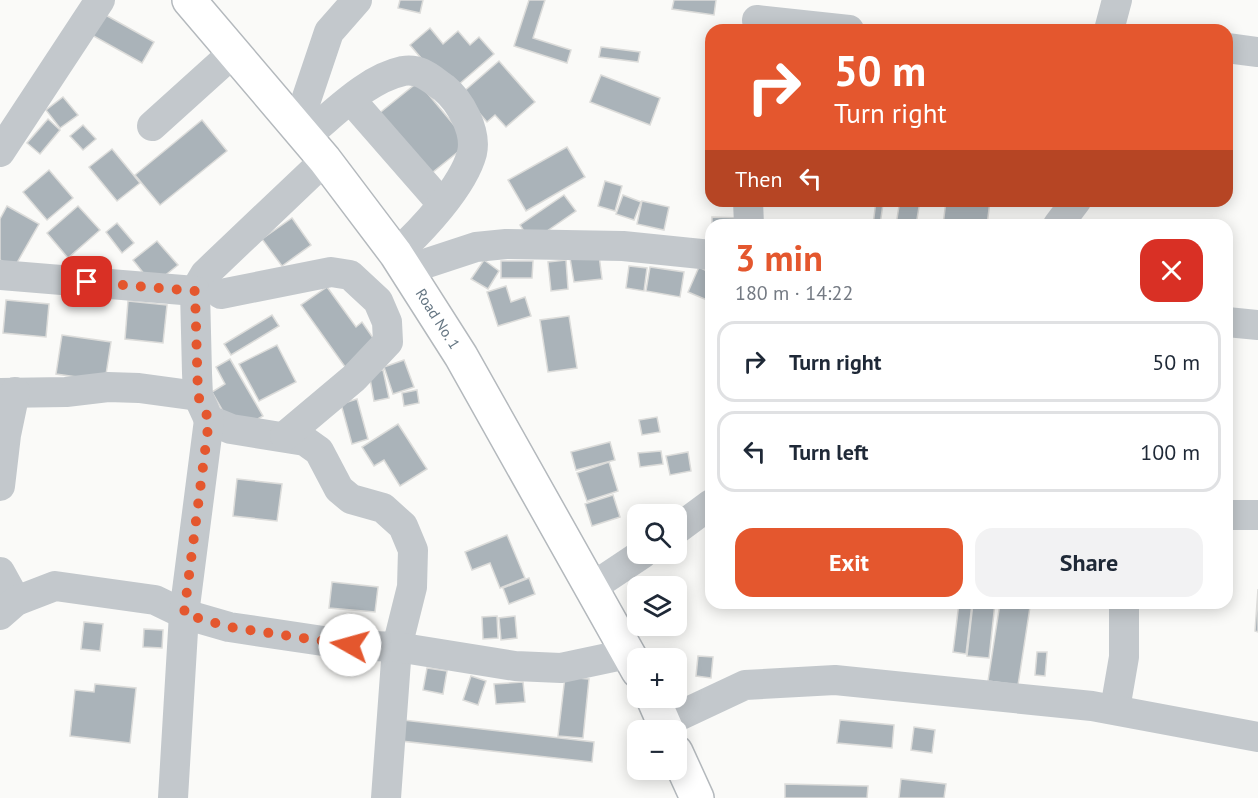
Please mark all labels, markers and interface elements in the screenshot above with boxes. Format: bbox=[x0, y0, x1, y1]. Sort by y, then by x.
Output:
text: 50 m bbox=[834, 43, 926, 98]
icon: right bbox=[735, 48, 813, 126]
text: Turn right bbox=[834, 96, 947, 130]
icon: left bbox=[794, 162, 827, 195]
text: Then bbox=[735, 165, 782, 193]
text: 3 min bbox=[735, 234, 823, 281]
button: close bbox=[1140, 239, 1203, 302]
pin bbox=[61, 256, 112, 307]
icon: arrive bbox=[70, 265, 103, 298]
text: 180 m · 14:22 bbox=[735, 280, 853, 306]
street label: Road No. 1 bbox=[412, 285, 464, 353]
icon: right bbox=[738, 345, 771, 378]
text: Turn right bbox=[789, 348, 881, 376]
text: 50 m bbox=[1152, 348, 1200, 376]
icon: left bbox=[738, 435, 771, 468]
text: Turn left bbox=[789, 438, 869, 466]
text: 100 m bbox=[1140, 438, 1200, 466]
map controls bbox=[627, 504, 687, 780]
button: search bbox=[627, 504, 687, 564]
button: Exit bbox=[735, 528, 963, 597]
button: Share bbox=[975, 528, 1203, 597]
button: layers bbox=[627, 576, 687, 636]
position arrow bbox=[318, 613, 382, 677]
button: + bbox=[627, 648, 687, 708]
button: − bbox=[627, 720, 687, 780]

